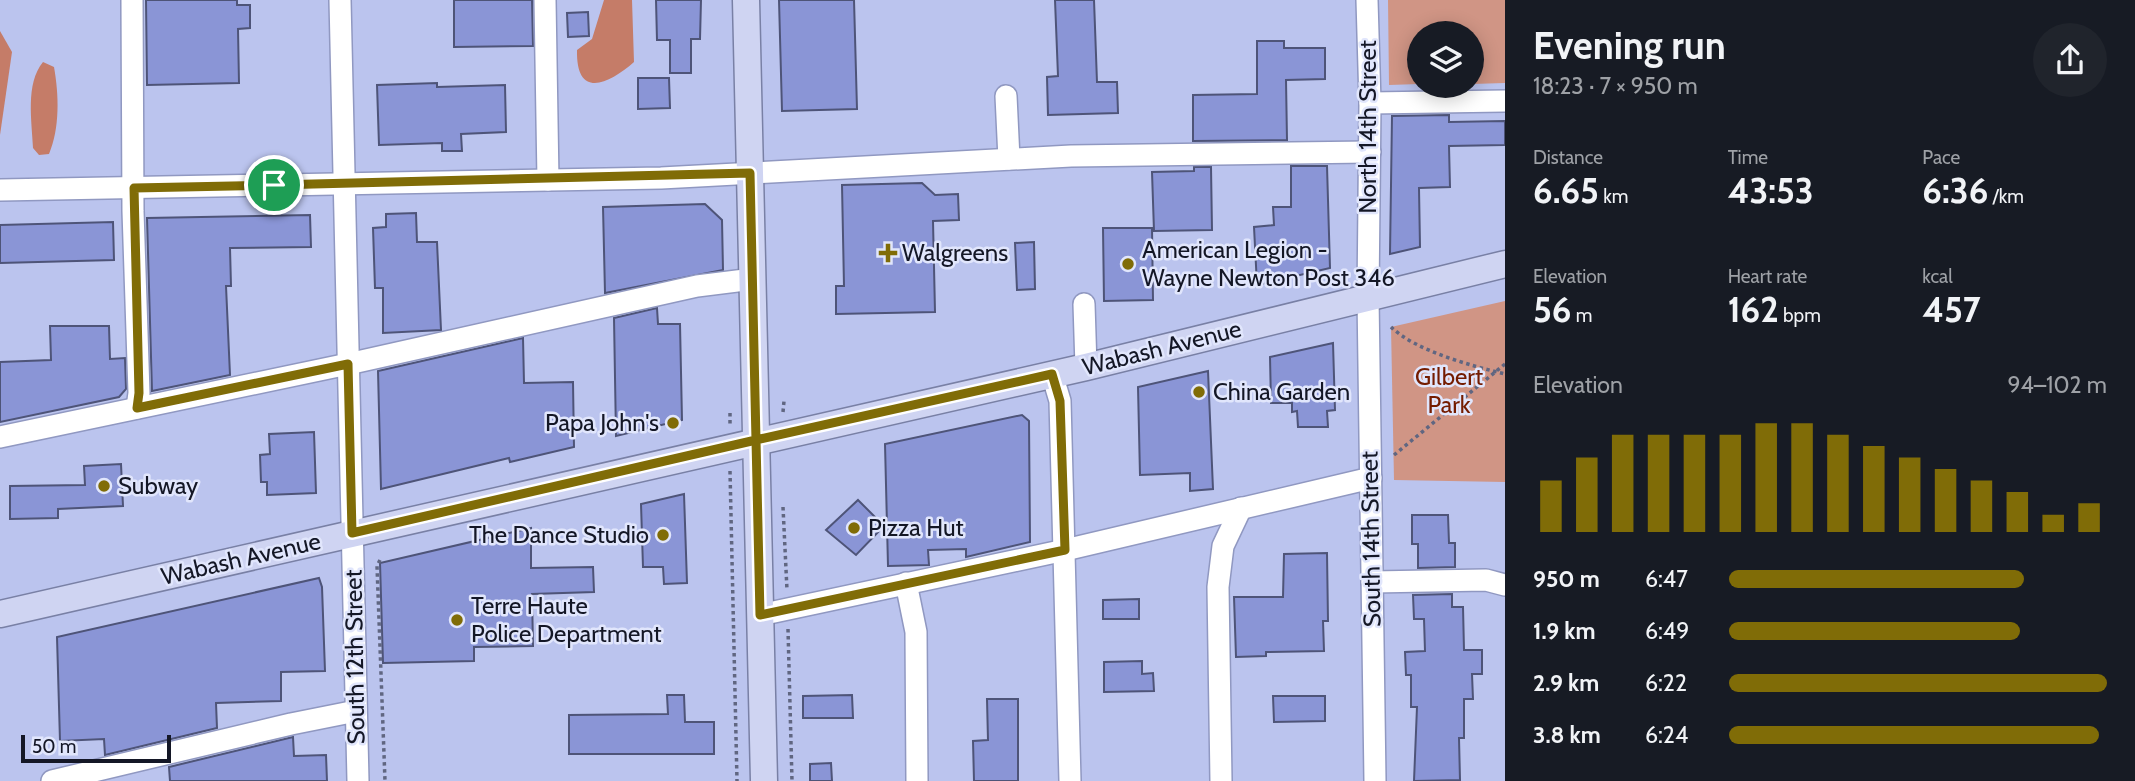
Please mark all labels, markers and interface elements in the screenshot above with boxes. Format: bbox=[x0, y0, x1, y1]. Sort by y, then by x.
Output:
map controls bbox=[1407, 21, 1484, 98]
button: layers bbox=[1407, 21, 1484, 98]
text: Evening run bbox=[1533, 22, 1726, 69]
button: share bbox=[2033, 23, 2107, 97]
street label: North 14th Street bbox=[1353, 40, 1382, 214]
text: 18:23 · 7 × 950 m bbox=[1533, 72, 1698, 100]
text: Distance bbox=[1533, 146, 1603, 169]
text: Time bbox=[1728, 146, 1768, 169]
text: Pace bbox=[1922, 146, 1960, 169]
pin bbox=[244, 155, 304, 215]
icon: arrive bbox=[255, 166, 293, 204]
text: 6.65 bbox=[1533, 169, 1599, 212]
text: 43:53 bbox=[1728, 169, 1814, 212]
text: 6:36 bbox=[1922, 169, 1988, 212]
text: km bbox=[1599, 185, 1628, 208]
text: /km bbox=[1988, 185, 2024, 208]
place label: American Legion - Wayne Newton Post 346 bbox=[1142, 235, 1395, 292]
place label: Walgreens bbox=[902, 238, 1008, 267]
marker: Walgreens bbox=[880, 245, 896, 261]
marker: American Legion - Wayne Newton Post 346 bbox=[1120, 256, 1136, 272]
text: Elevation bbox=[1533, 265, 1607, 288]
text: Heart rate bbox=[1728, 265, 1807, 288]
text: kcal bbox=[1922, 265, 1953, 288]
text: 56 bbox=[1533, 288, 1571, 331]
text: 162 bbox=[1728, 288, 1779, 331]
text: 457 bbox=[1922, 288, 1981, 331]
text: m bbox=[1571, 304, 1592, 327]
text: bpm bbox=[1779, 304, 1821, 327]
street label: Wabash Avenue bbox=[1080, 314, 1244, 381]
park label: Gilbert Park bbox=[1415, 362, 1483, 419]
text: Elevation bbox=[1533, 371, 1623, 399]
text: 94–102 m bbox=[2008, 371, 2107, 399]
place label: China Garden bbox=[1213, 377, 1350, 406]
marker: China Garden bbox=[1191, 384, 1207, 400]
place label: Papa John's bbox=[545, 408, 659, 437]
marker: Papa John's bbox=[665, 415, 681, 431]
street label: South 14th Street bbox=[1354, 451, 1387, 627]
place label: Subway bbox=[118, 471, 198, 500]
marker: Subway bbox=[96, 478, 112, 494]
place label: Pizza Hut bbox=[868, 513, 964, 542]
place label: The Dance Studio bbox=[469, 520, 649, 549]
marker: Pizza Hut bbox=[846, 520, 862, 536]
street label: Wabash Avenue bbox=[158, 526, 323, 591]
marker: The Dance Studio bbox=[655, 527, 671, 543]
text: 950 m bbox=[1533, 565, 1600, 593]
text: 6:47 bbox=[1645, 565, 1688, 593]
street label: South 12th Street bbox=[338, 569, 371, 745]
place label: Terre Haute Police Department bbox=[471, 591, 662, 648]
marker: Terre Haute Police Department bbox=[449, 612, 465, 628]
text: 1.9 km bbox=[1533, 617, 1596, 645]
text: 6:49 bbox=[1645, 617, 1689, 645]
text: 2.9 km bbox=[1533, 669, 1599, 697]
text: 6:22 bbox=[1645, 669, 1687, 697]
text: 3.8 km bbox=[1533, 721, 1601, 749]
text: 6:24 bbox=[1645, 721, 1688, 749]
scale bar bbox=[21, 732, 172, 764]
text: 50 m bbox=[32, 735, 76, 758]

